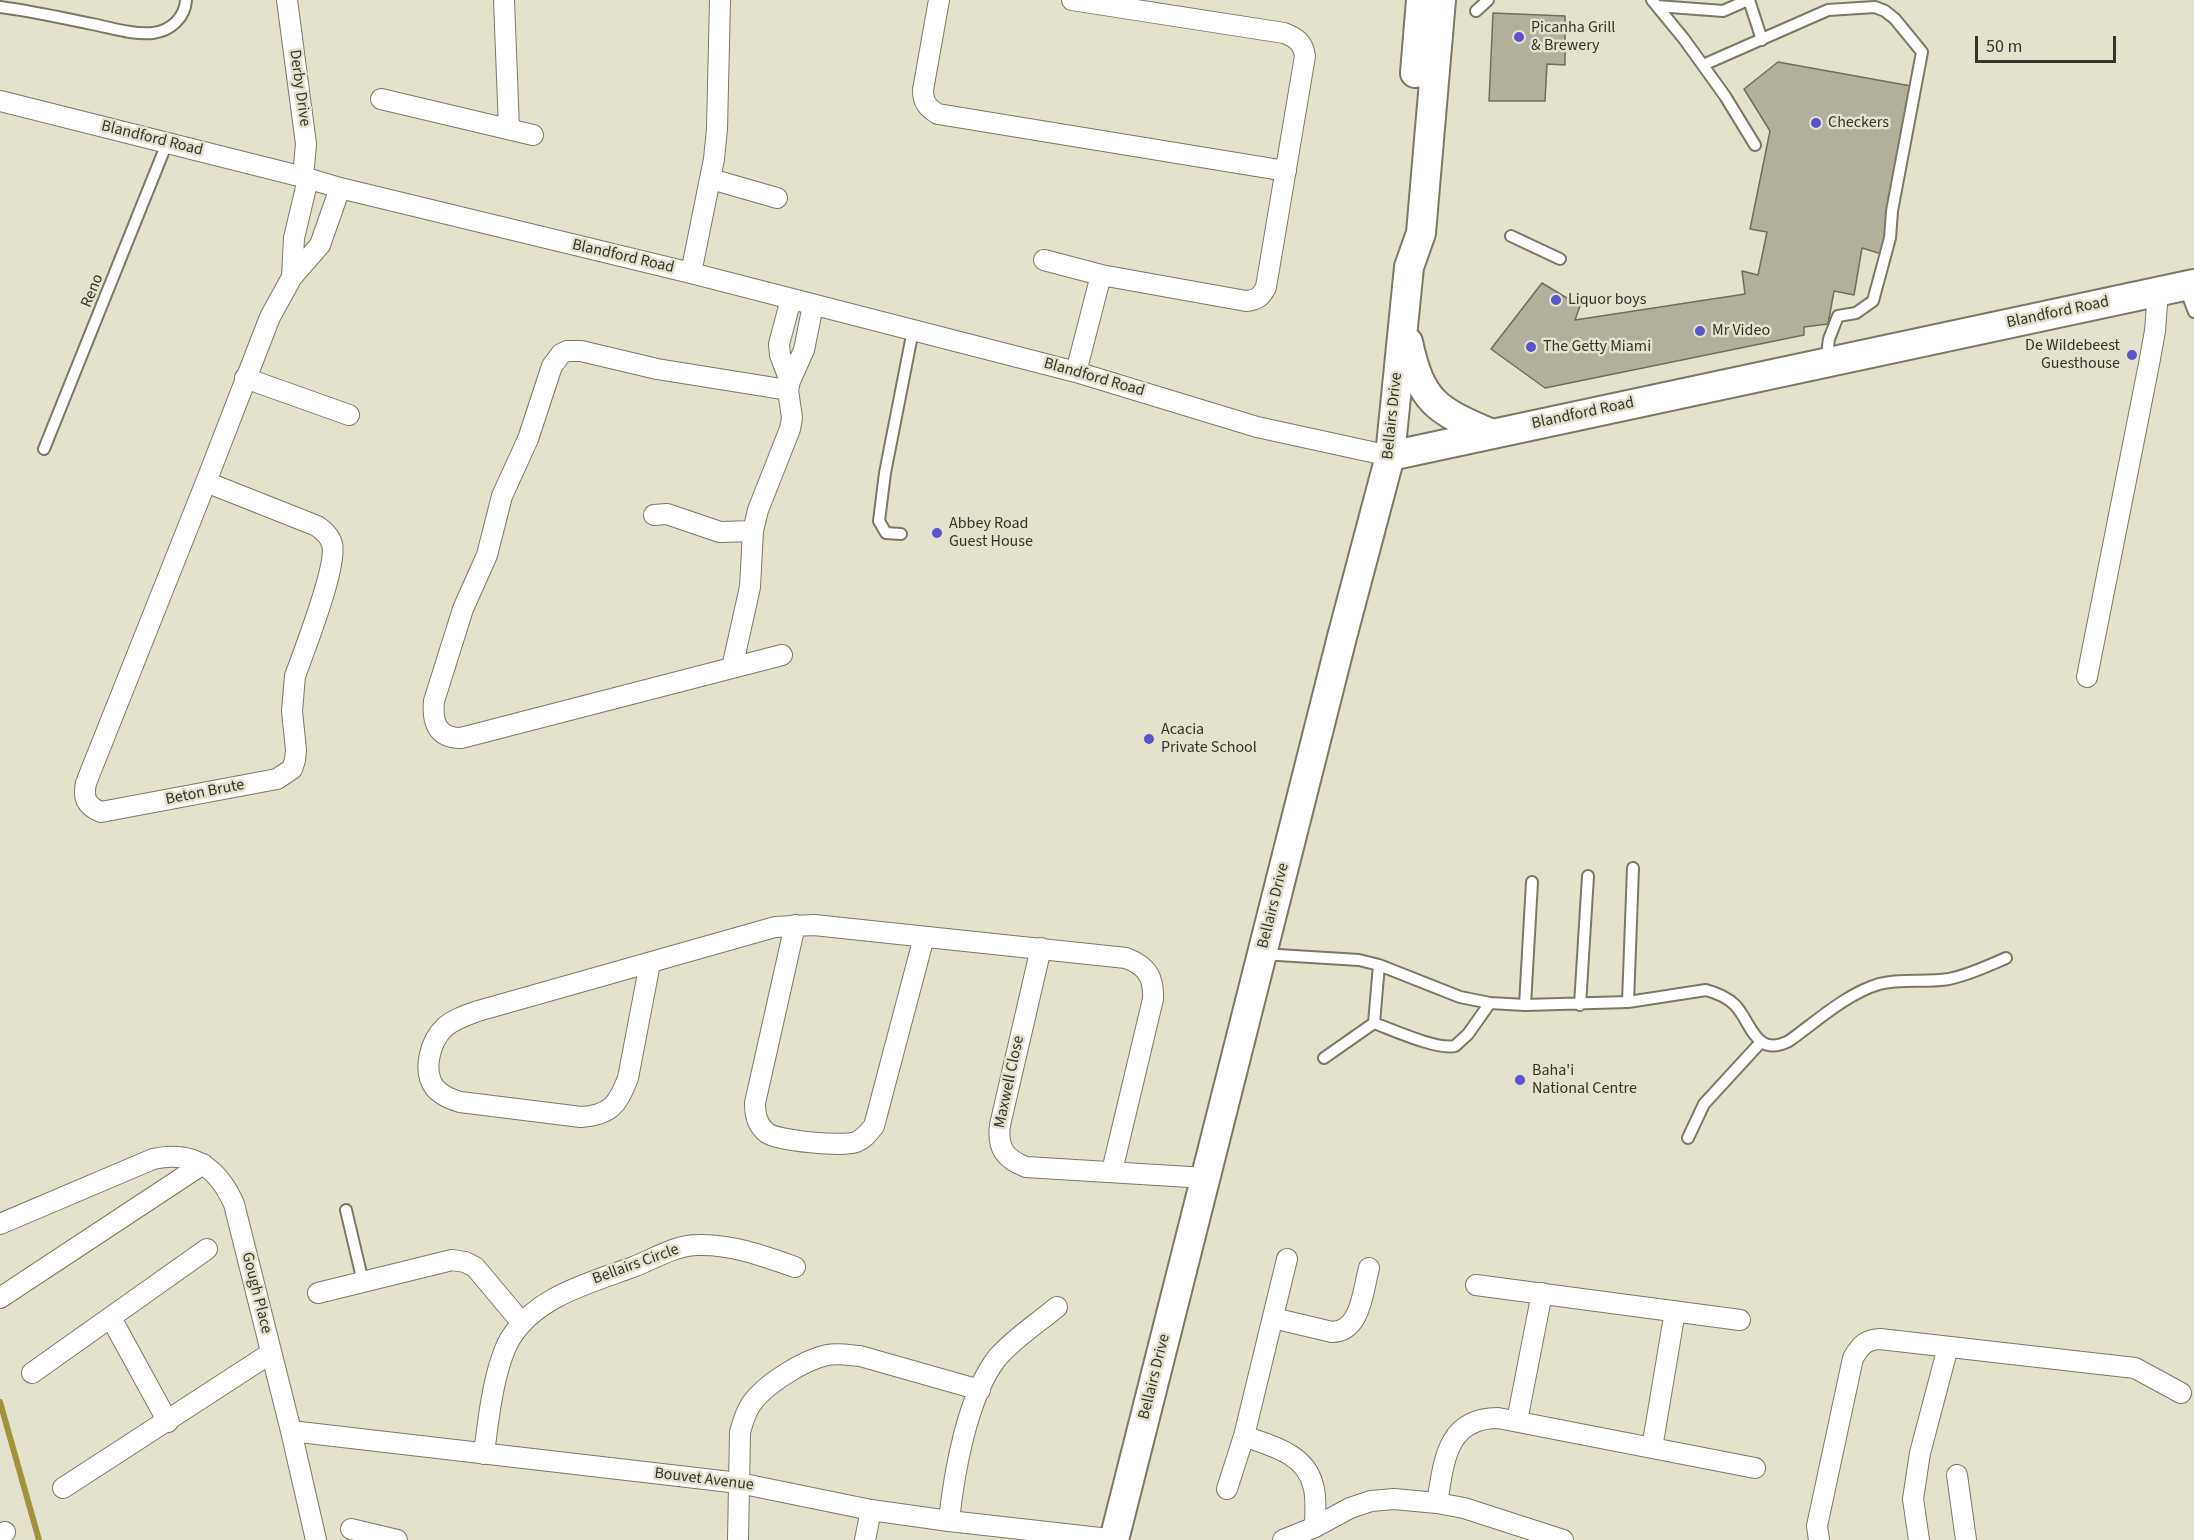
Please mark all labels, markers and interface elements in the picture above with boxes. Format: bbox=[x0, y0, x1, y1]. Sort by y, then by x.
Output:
place label: Picanha Grill & Brewery bbox=[1531, 18, 1615, 56]
scale bar bbox=[1978, 24, 2119, 62]
marker: Picanha Grill & Brewery bbox=[1512, 30, 1526, 44]
text: 50 m bbox=[1986, 34, 2022, 59]
street label: Derby Drive bbox=[284, 48, 314, 128]
place label: Checkers bbox=[1828, 113, 1889, 133]
marker: Checkers bbox=[1809, 116, 1823, 130]
street label: Blandford Road bbox=[99, 117, 205, 161]
street label: Blandford Road bbox=[570, 236, 676, 278]
street label: Reno bbox=[78, 272, 108, 310]
place label: Liquor boys bbox=[1568, 290, 1646, 310]
marker: Liquor boys bbox=[1549, 293, 1563, 307]
street label: Blandford Road bbox=[2005, 293, 2111, 333]
place label: Mr Video bbox=[1712, 321, 1770, 341]
marker: Mr Video bbox=[1693, 324, 1707, 338]
place label: De Wildebeest Guesthouse bbox=[2025, 336, 2120, 374]
place label: The Getty Miami bbox=[1543, 337, 1651, 357]
marker: The Getty Miami bbox=[1524, 340, 1538, 354]
marker: De Wildebeest Guesthouse bbox=[2125, 348, 2139, 362]
street label: Blandford Road bbox=[1041, 354, 1147, 402]
street label: Bellairs Drive bbox=[1379, 371, 1407, 461]
street label: Blandford Road bbox=[1530, 394, 1636, 434]
place label: Abbey Road Guest House bbox=[949, 514, 1033, 552]
marker: Abbey Road Guest House bbox=[930, 526, 944, 540]
place label: Acacia Private School bbox=[1161, 720, 1257, 758]
marker: Acacia Private School bbox=[1142, 732, 1156, 746]
street label: Beton Brute bbox=[164, 776, 246, 810]
street label: Bellairs Drive bbox=[1254, 861, 1294, 951]
street label: Maxwell Close bbox=[991, 1034, 1029, 1130]
place label: Baha'i National Centre bbox=[1532, 1061, 1637, 1099]
marker: Baha'i National Centre bbox=[1513, 1073, 1527, 1087]
street label: Bellairs Circle bbox=[590, 1240, 682, 1290]
street label: Gough Place bbox=[237, 1250, 275, 1336]
street label: Bellairs Drive bbox=[1135, 1332, 1175, 1422]
street label: Bouvet Avenue bbox=[653, 1464, 755, 1496]

